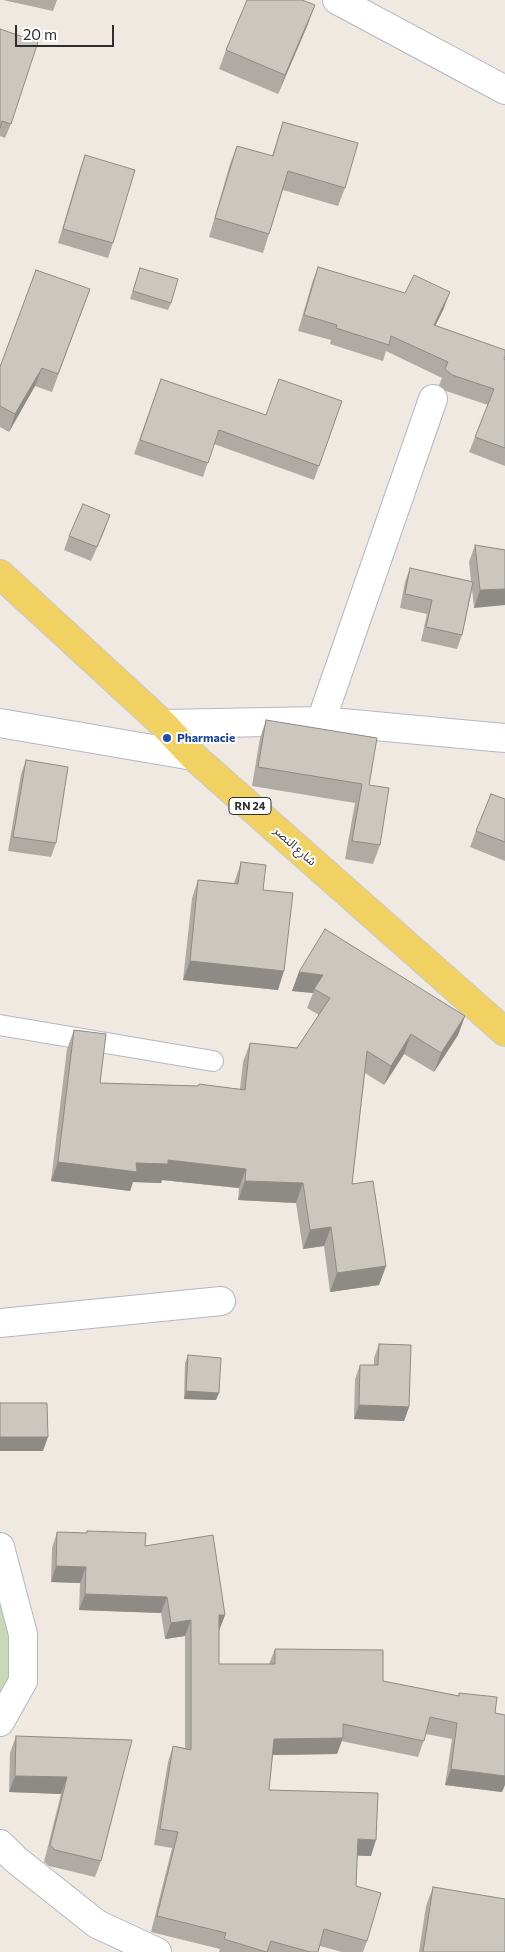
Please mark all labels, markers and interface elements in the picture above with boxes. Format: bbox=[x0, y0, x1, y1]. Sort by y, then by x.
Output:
scale bar bbox=[18, 15, 116, 47]
text: 20 m bbox=[23, 25, 57, 43]
place label: Pharmacie bbox=[177, 731, 235, 745]
marker: Pharmacie bbox=[161, 732, 173, 744]
road number: RN 24 bbox=[229, 798, 271, 814]
street label: شارع النصر bbox=[271, 823, 319, 869]

